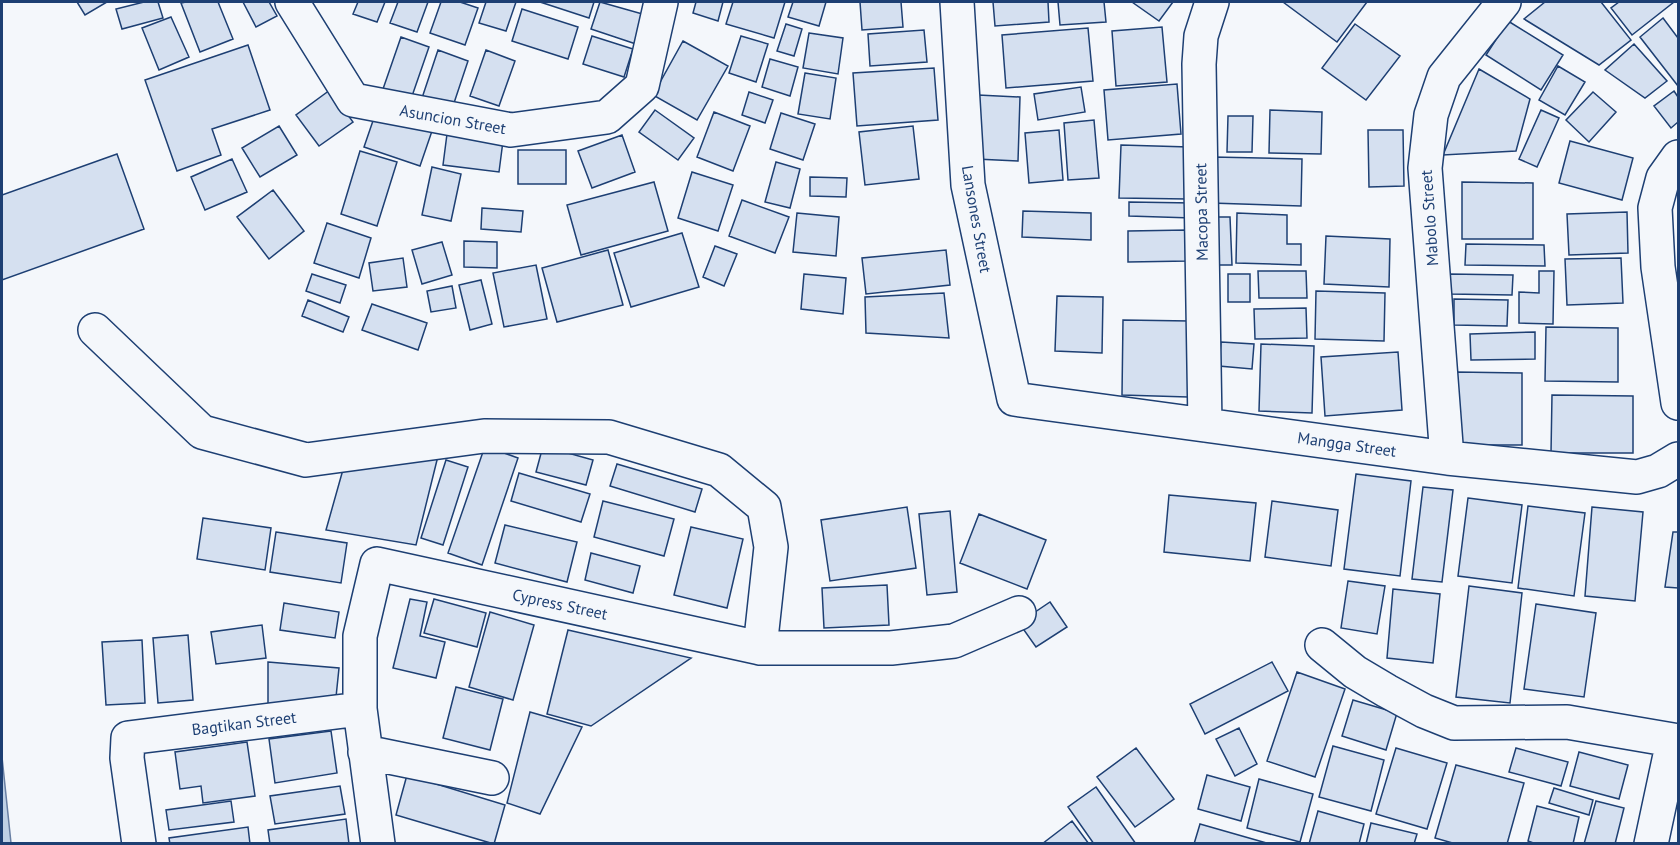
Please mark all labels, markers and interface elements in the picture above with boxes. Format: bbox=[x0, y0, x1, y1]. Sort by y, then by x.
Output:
street label: Asuncion Street bbox=[398, 100, 508, 138]
street label: Macopa Street bbox=[1190, 162, 1212, 261]
street label: Lansones Street bbox=[958, 164, 996, 275]
street label: Mabolo Street bbox=[1416, 169, 1442, 267]
street label: Mangga Street bbox=[1296, 427, 1398, 461]
street label: Cypress Street bbox=[511, 584, 610, 624]
street label: Bagtikan Street bbox=[191, 707, 298, 739]

